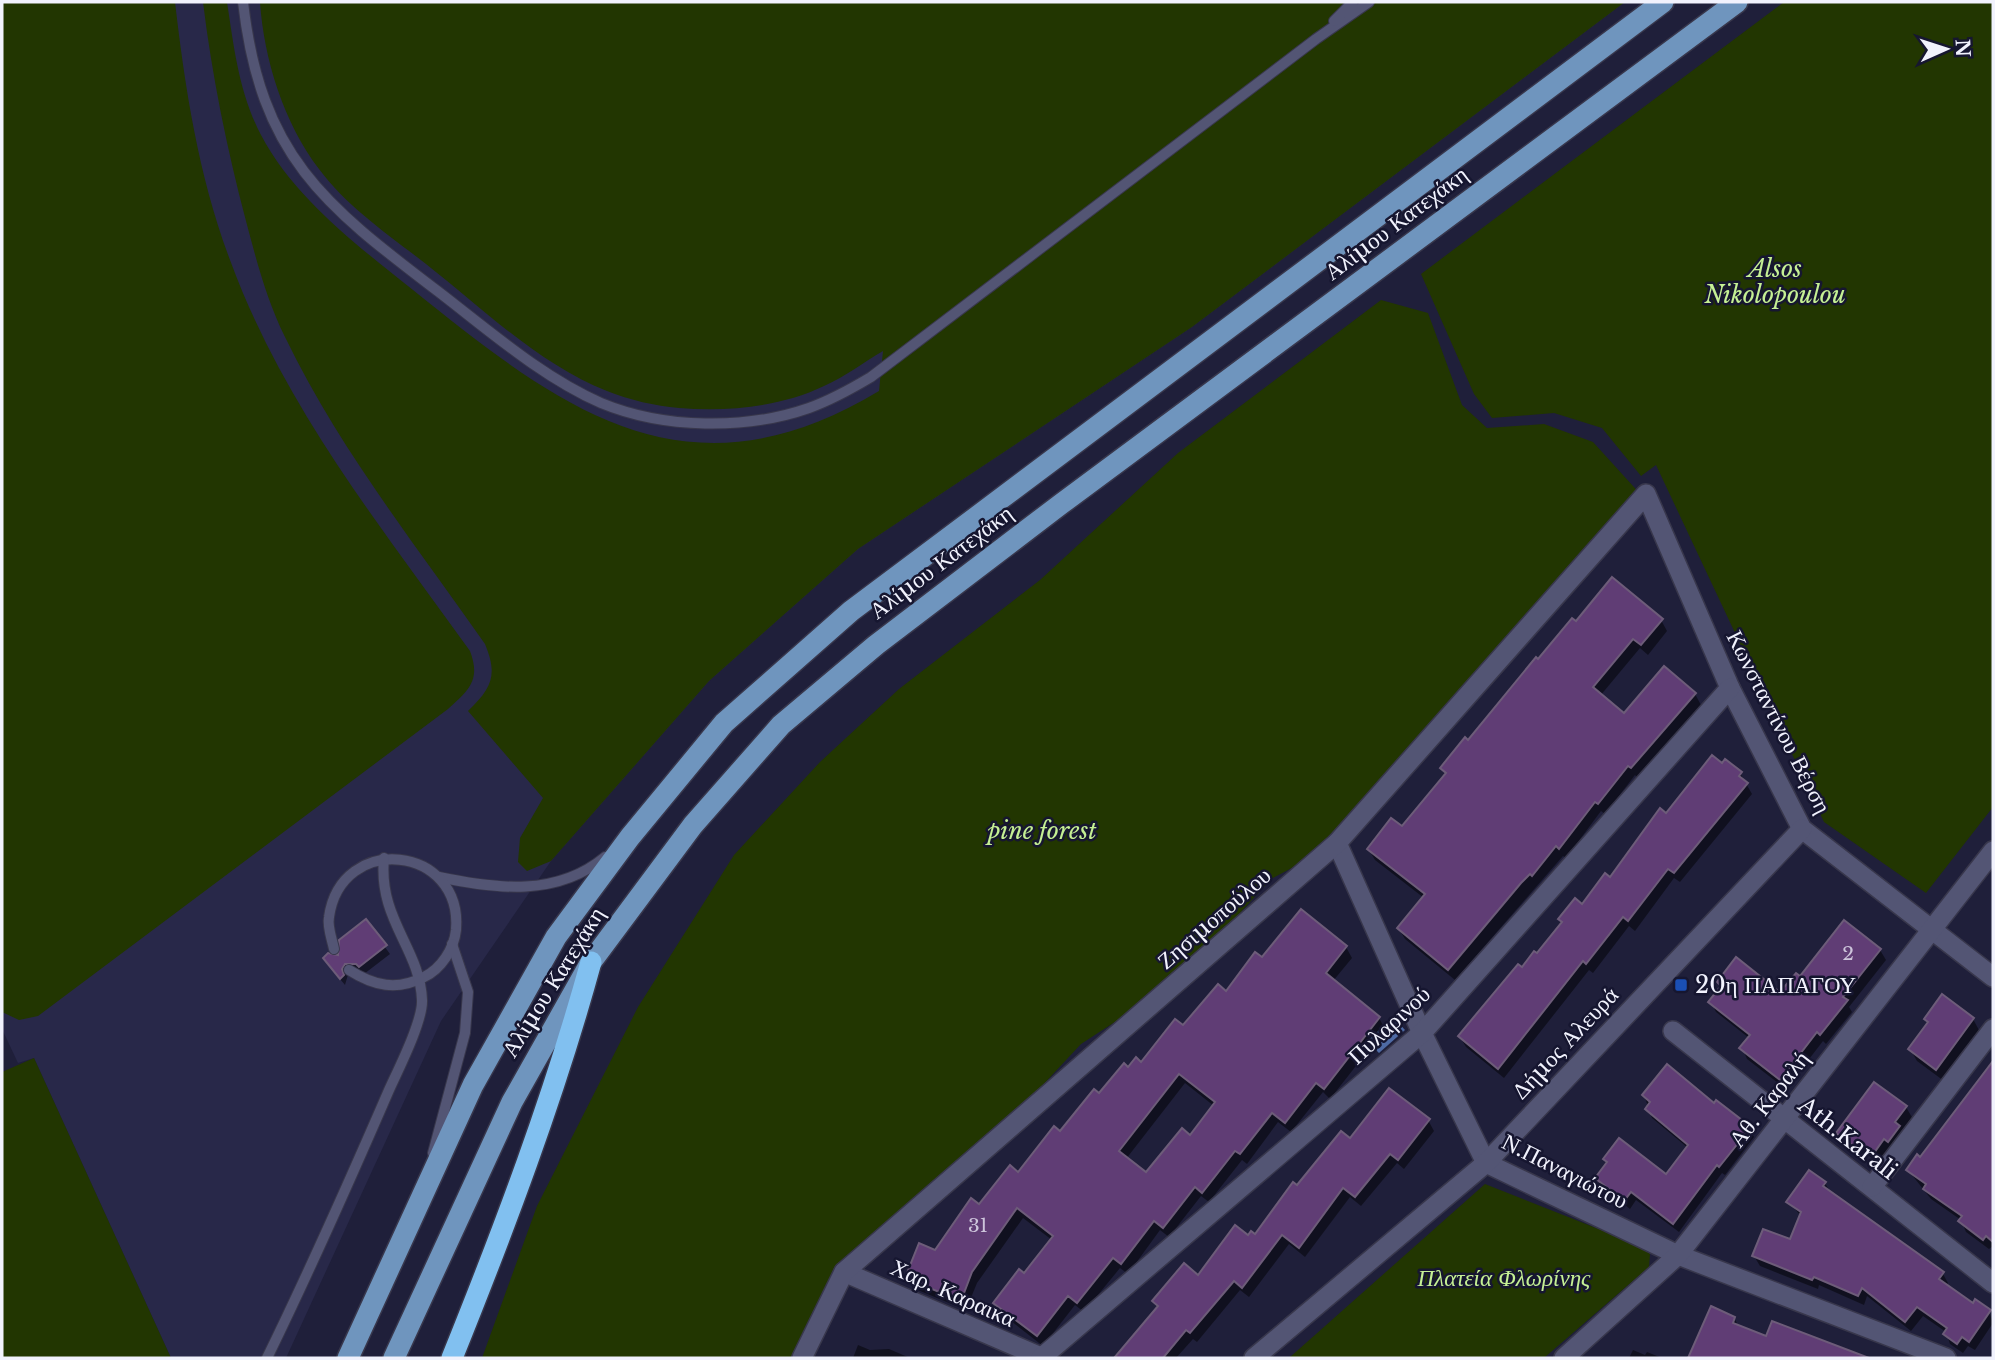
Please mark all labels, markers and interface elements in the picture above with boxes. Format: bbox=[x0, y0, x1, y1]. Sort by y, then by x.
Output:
north arrow bbox=[1911, 14, 1981, 84]
text: N bbox=[1951, 39, 1974, 58]
street label: Αλίμου Κατεχάκη bbox=[1319, 160, 1473, 286]
park label: Alsos Nikolopoulou bbox=[1703, 255, 1846, 309]
street label: Αλίμου Κατεχάκη bbox=[864, 499, 1018, 625]
street label: Κωνσταντίνου Βέρση bbox=[1721, 626, 1837, 818]
park label: pine forest bbox=[984, 817, 1097, 845]
street label: Ζησιμοπούλου bbox=[1151, 861, 1277, 975]
street label: Αλίμου Κατεχάκη bbox=[496, 902, 610, 1062]
house number: 2 bbox=[1842, 942, 1854, 965]
place label: 20η ΠΑΠΑΓΟΥ bbox=[1695, 971, 1856, 999]
marker: 20η ΠΑΠΑΓΟΥ bbox=[1673, 977, 1689, 993]
street label: Πυλαρινού bbox=[1342, 980, 1436, 1070]
street label: Δήμος Αλευρά bbox=[1506, 981, 1624, 1105]
street label: Αθ. Καραλή bbox=[1723, 1045, 1815, 1153]
street label: Ath.Karali bbox=[1792, 1090, 1903, 1185]
street label: Ν.Παναγιώτου bbox=[1497, 1127, 1633, 1215]
house number: 31 bbox=[968, 1214, 988, 1237]
street label: Χαρ. Καραικα bbox=[886, 1253, 1020, 1333]
park label: Πλατεία Φλωρίνης bbox=[1417, 1264, 1591, 1292]

